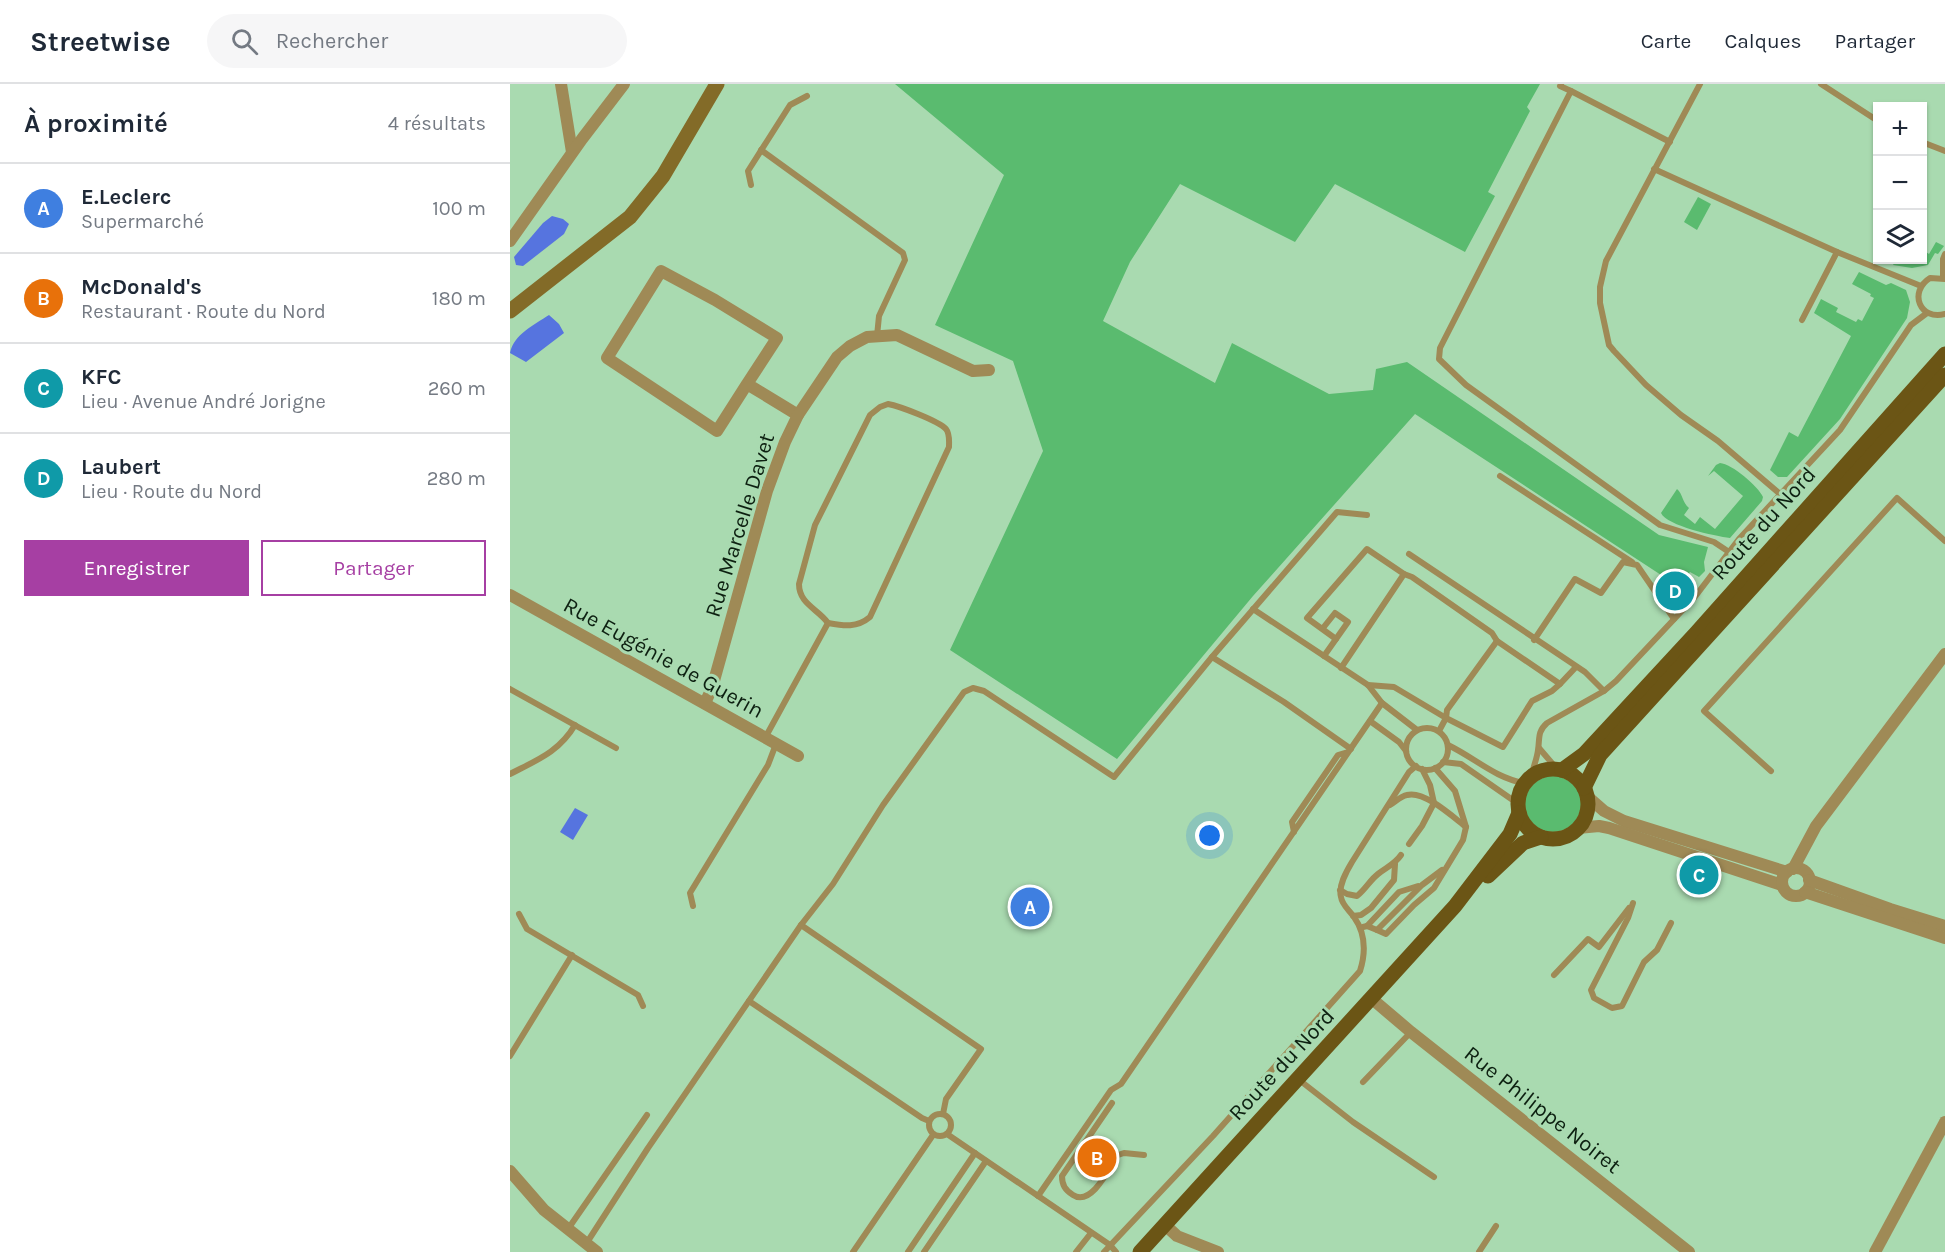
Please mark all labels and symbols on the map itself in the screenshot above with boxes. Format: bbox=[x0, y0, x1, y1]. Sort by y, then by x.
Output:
street label: Rue Marcelle Davet bbox=[700, 430, 780, 620]
street label: Route du Nord bbox=[1706, 462, 1821, 586]
pin: D bbox=[1656, 568, 1694, 614]
street label: Rue Eugénie de Guerin bbox=[559, 592, 768, 724]
your location bbox=[1195, 821, 1224, 850]
pin: C bbox=[1680, 852, 1718, 898]
pin: A bbox=[1010, 884, 1050, 930]
street label: Route du Nord bbox=[1223, 1003, 1340, 1126]
street label: Rue Philippe Noiret bbox=[1459, 1041, 1626, 1179]
pin: B bbox=[1078, 1136, 1116, 1180]

